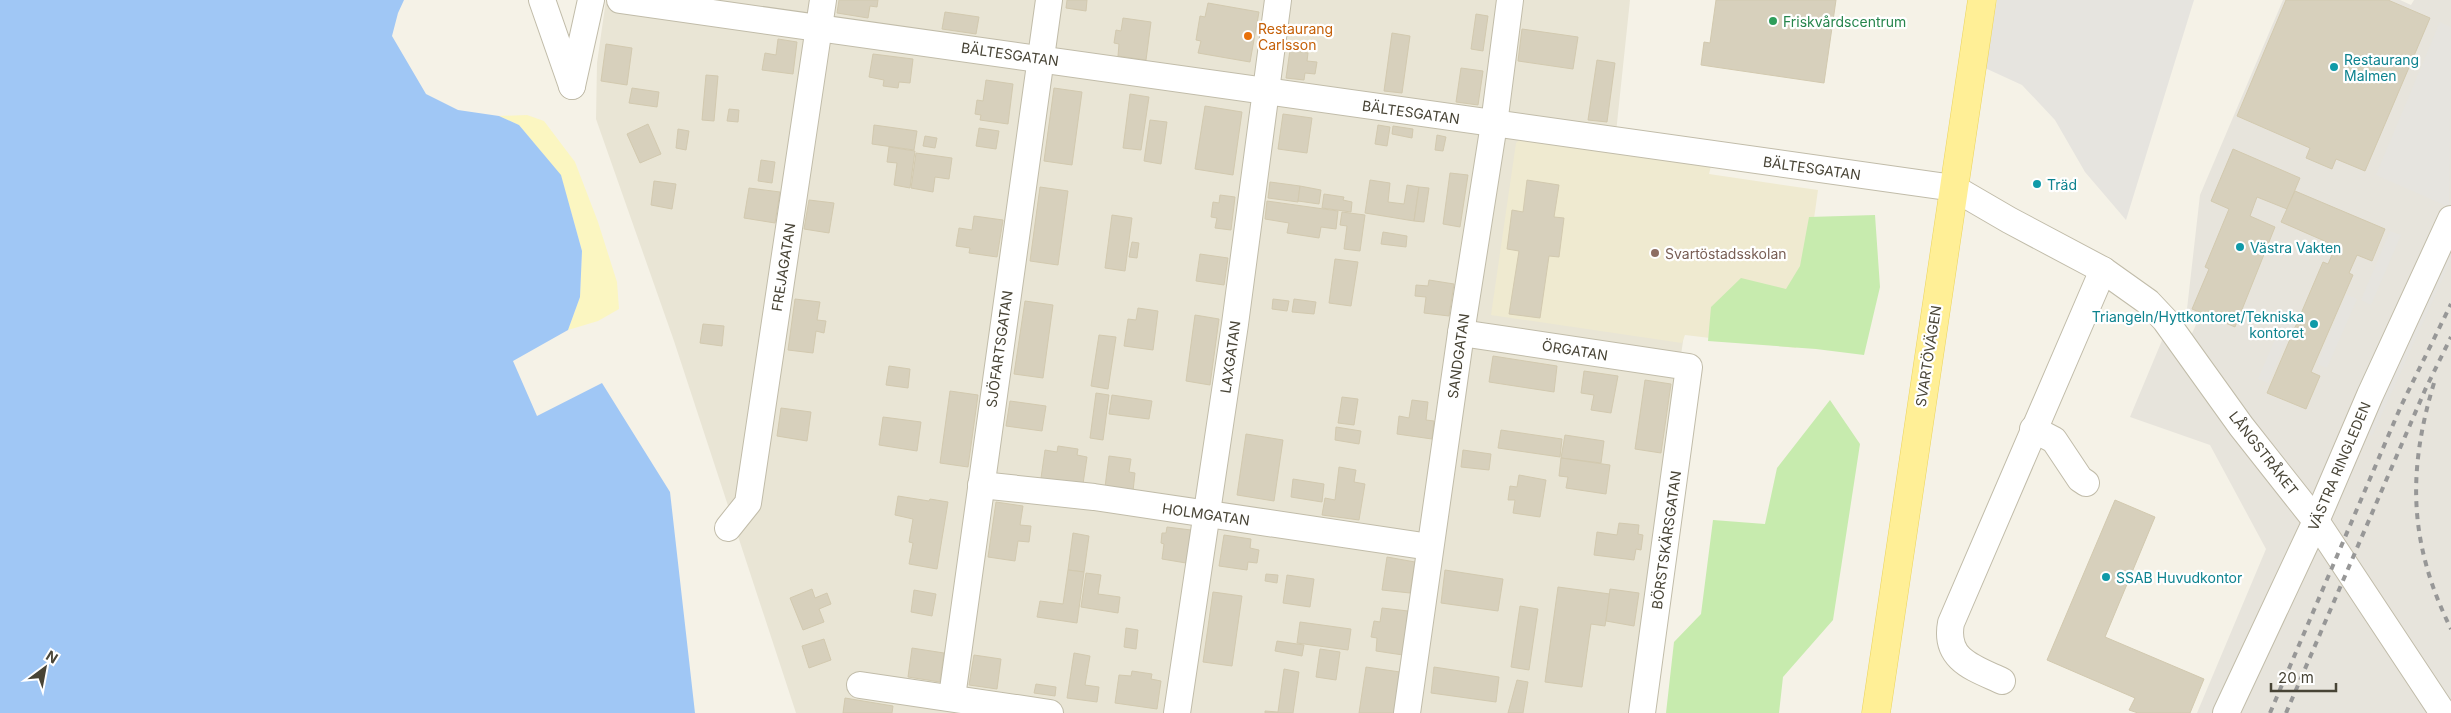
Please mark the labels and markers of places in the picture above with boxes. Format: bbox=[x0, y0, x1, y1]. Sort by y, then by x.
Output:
place label: Friskvårdscentrum bbox=[1783, 13, 1906, 30]
marker: Friskvårdscentrum bbox=[1767, 15, 1779, 27]
place label: Restaurang Carlsson bbox=[1258, 20, 1333, 53]
marker: Restaurang Carlsson bbox=[1242, 30, 1254, 42]
place label: Restaurang Malmen bbox=[2344, 51, 2419, 84]
marker: Restaurang Malmen bbox=[2328, 61, 2340, 73]
place label: Träd bbox=[2047, 176, 2077, 193]
marker: Träd bbox=[2031, 178, 2043, 190]
place label: Västra Vakten bbox=[2250, 239, 2341, 256]
marker: Västra Vakten bbox=[2234, 241, 2246, 253]
place label: Svartöstadsskolan bbox=[1665, 245, 1787, 262]
marker: Svartöstadsskolan bbox=[1649, 247, 1661, 259]
place label: Triangeln/Hyttkontoret/Tekniska kontoret bbox=[2092, 308, 2304, 341]
marker: Triangeln/Hyttkontoret/Tekniska kontoret bbox=[2308, 318, 2320, 330]
place label: SSAB Huvudkontor bbox=[2116, 569, 2242, 586]
marker: SSAB Huvudkontor bbox=[2100, 571, 2112, 583]

